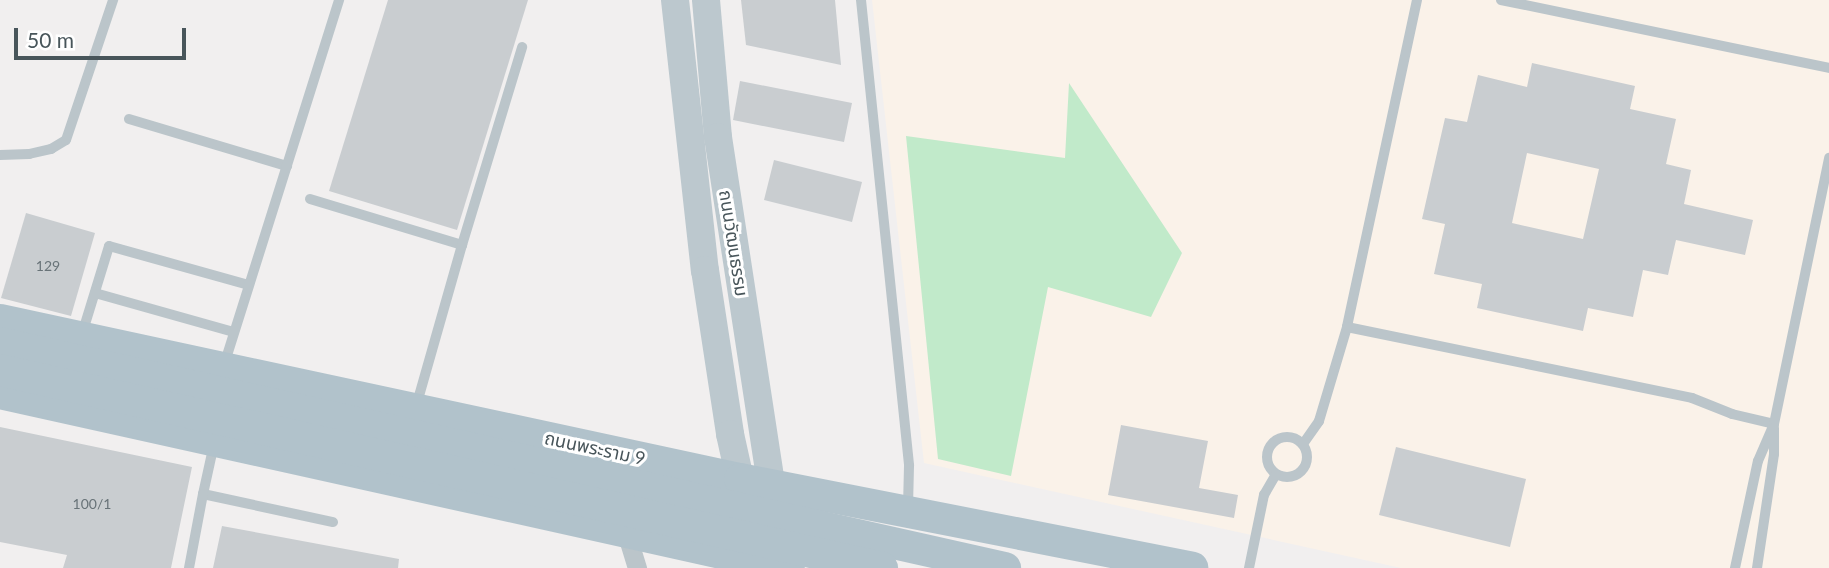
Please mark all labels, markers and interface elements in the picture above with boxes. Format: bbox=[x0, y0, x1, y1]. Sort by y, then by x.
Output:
scale bar bbox=[18, 14, 189, 58]
text: 50 m bbox=[27, 27, 74, 52]
street label: ถนนวัฒนธรรม bbox=[715, 188, 753, 298]
house number: 129 bbox=[36, 258, 60, 274]
street label: ถนนพระราม 9 bbox=[543, 427, 647, 469]
house number: 100/1 bbox=[73, 496, 111, 512]

